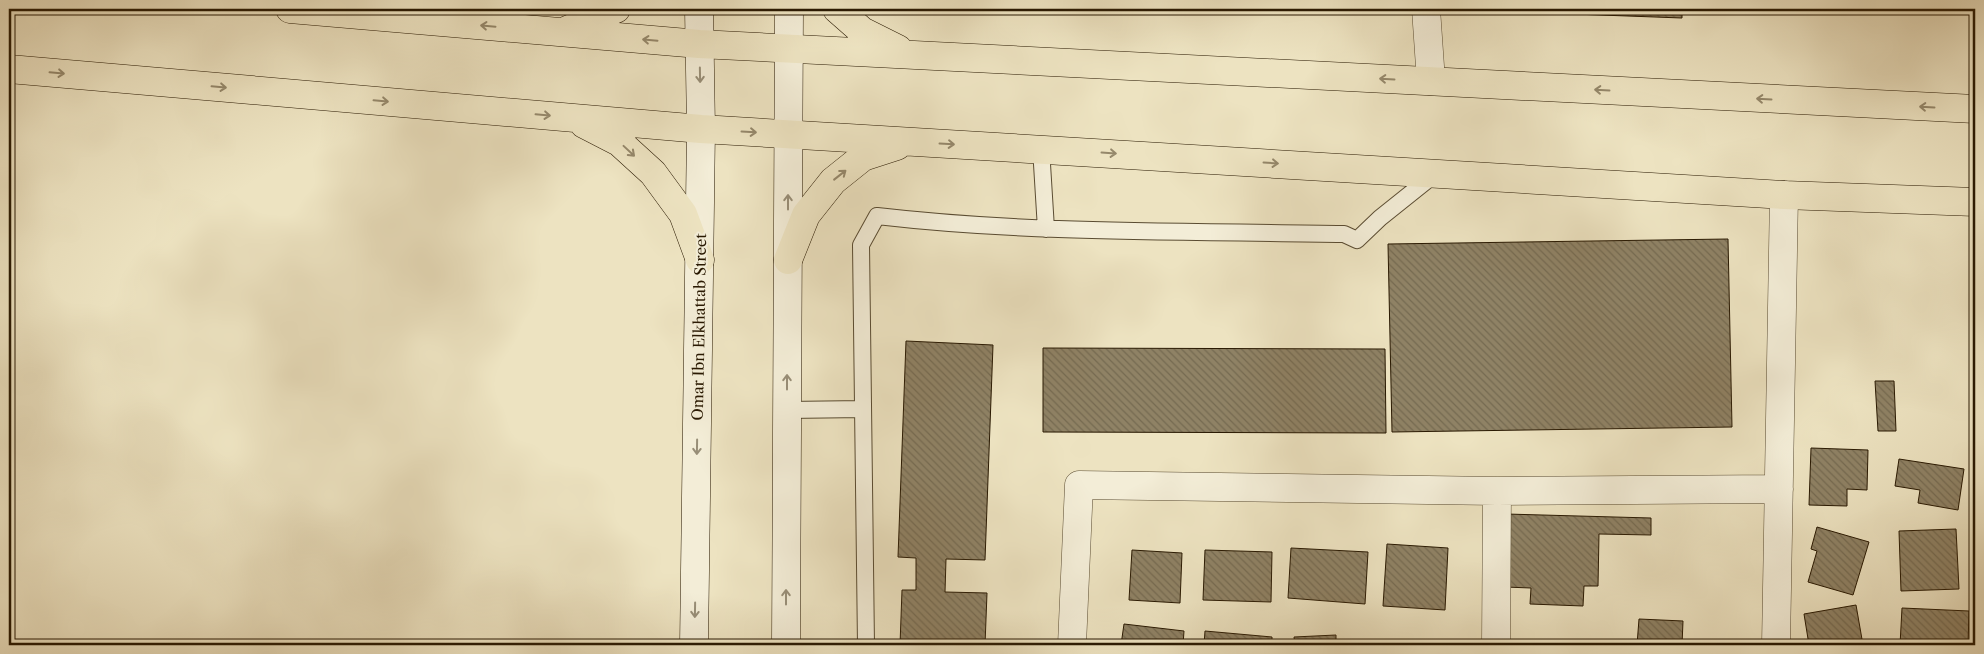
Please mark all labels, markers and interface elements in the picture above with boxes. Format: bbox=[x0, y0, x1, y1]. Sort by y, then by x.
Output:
one-way arrow bbox=[481, 21, 497, 31]
one-way arrow bbox=[643, 35, 659, 45]
one-way arrow bbox=[695, 67, 704, 83]
one-way arrow bbox=[49, 68, 65, 78]
one-way arrow bbox=[1380, 74, 1396, 84]
one-way arrow bbox=[211, 82, 227, 92]
one-way arrow bbox=[1594, 86, 1610, 95]
one-way arrow bbox=[1757, 94, 1773, 103]
one-way arrow bbox=[373, 96, 389, 106]
one-way arrow bbox=[1919, 102, 1935, 111]
one-way arrow bbox=[535, 111, 551, 120]
one-way arrow bbox=[741, 128, 757, 137]
one-way arrow bbox=[938, 139, 954, 148]
one-way arrow bbox=[622, 145, 635, 157]
one-way arrow bbox=[1101, 148, 1117, 157]
one-way arrow bbox=[1263, 158, 1279, 167]
one-way arrow bbox=[833, 170, 846, 181]
one-way arrow bbox=[783, 194, 793, 210]
street label: Omar Ibn Elkhattab Street bbox=[688, 233, 710, 421]
one-way arrow bbox=[782, 374, 792, 390]
one-way arrow bbox=[692, 439, 702, 455]
one-way arrow bbox=[781, 589, 791, 605]
one-way arrow bbox=[690, 602, 699, 618]

